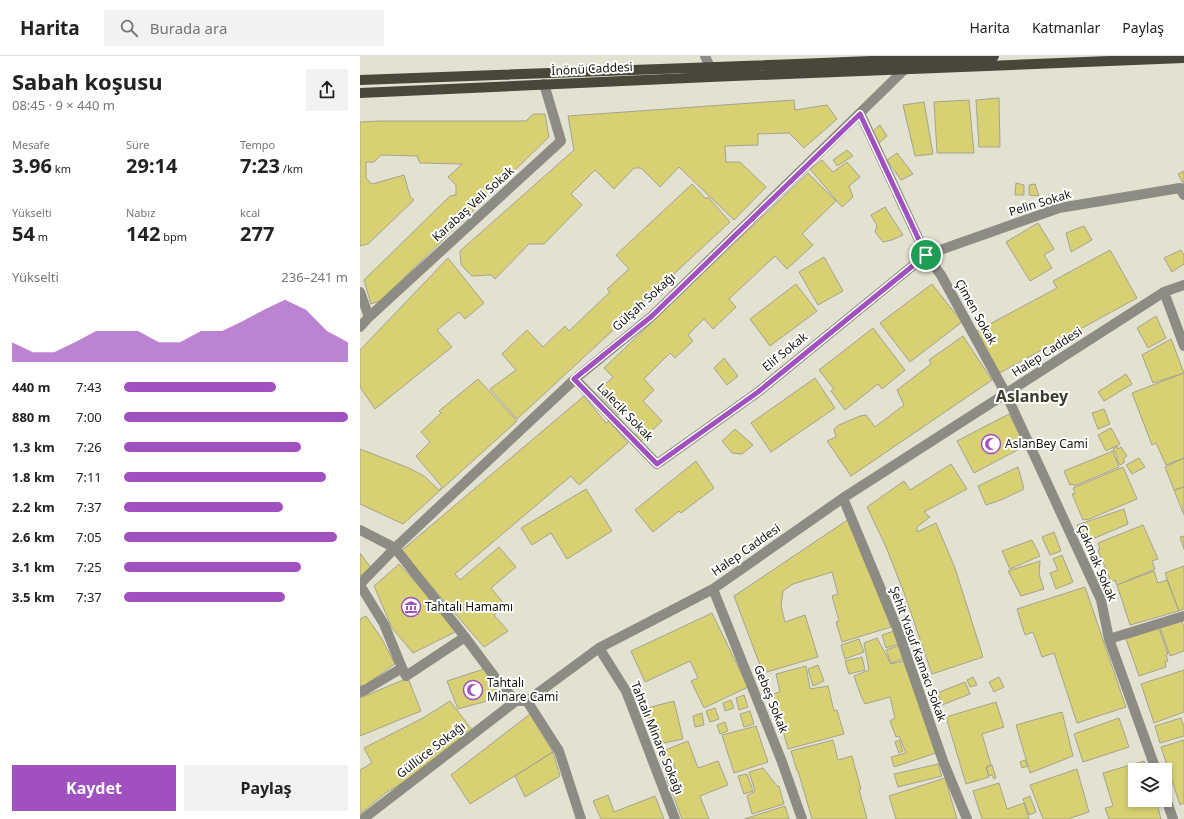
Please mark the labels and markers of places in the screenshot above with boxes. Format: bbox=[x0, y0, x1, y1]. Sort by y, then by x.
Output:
pin bbox=[909, 238, 943, 272]
mosque icon: AslanBey Cami bbox=[980, 433, 1002, 455]
place label: AslanBey Cami bbox=[1005, 435, 1088, 452]
museum icon: Tahtalı Hamamı bbox=[400, 596, 422, 618]
place label: Tahtalı Hamamı bbox=[425, 598, 513, 615]
place label: Tahtalı Minare Cami bbox=[487, 674, 558, 705]
mosque icon: Tahtalı Minare Cami bbox=[462, 679, 484, 701]

